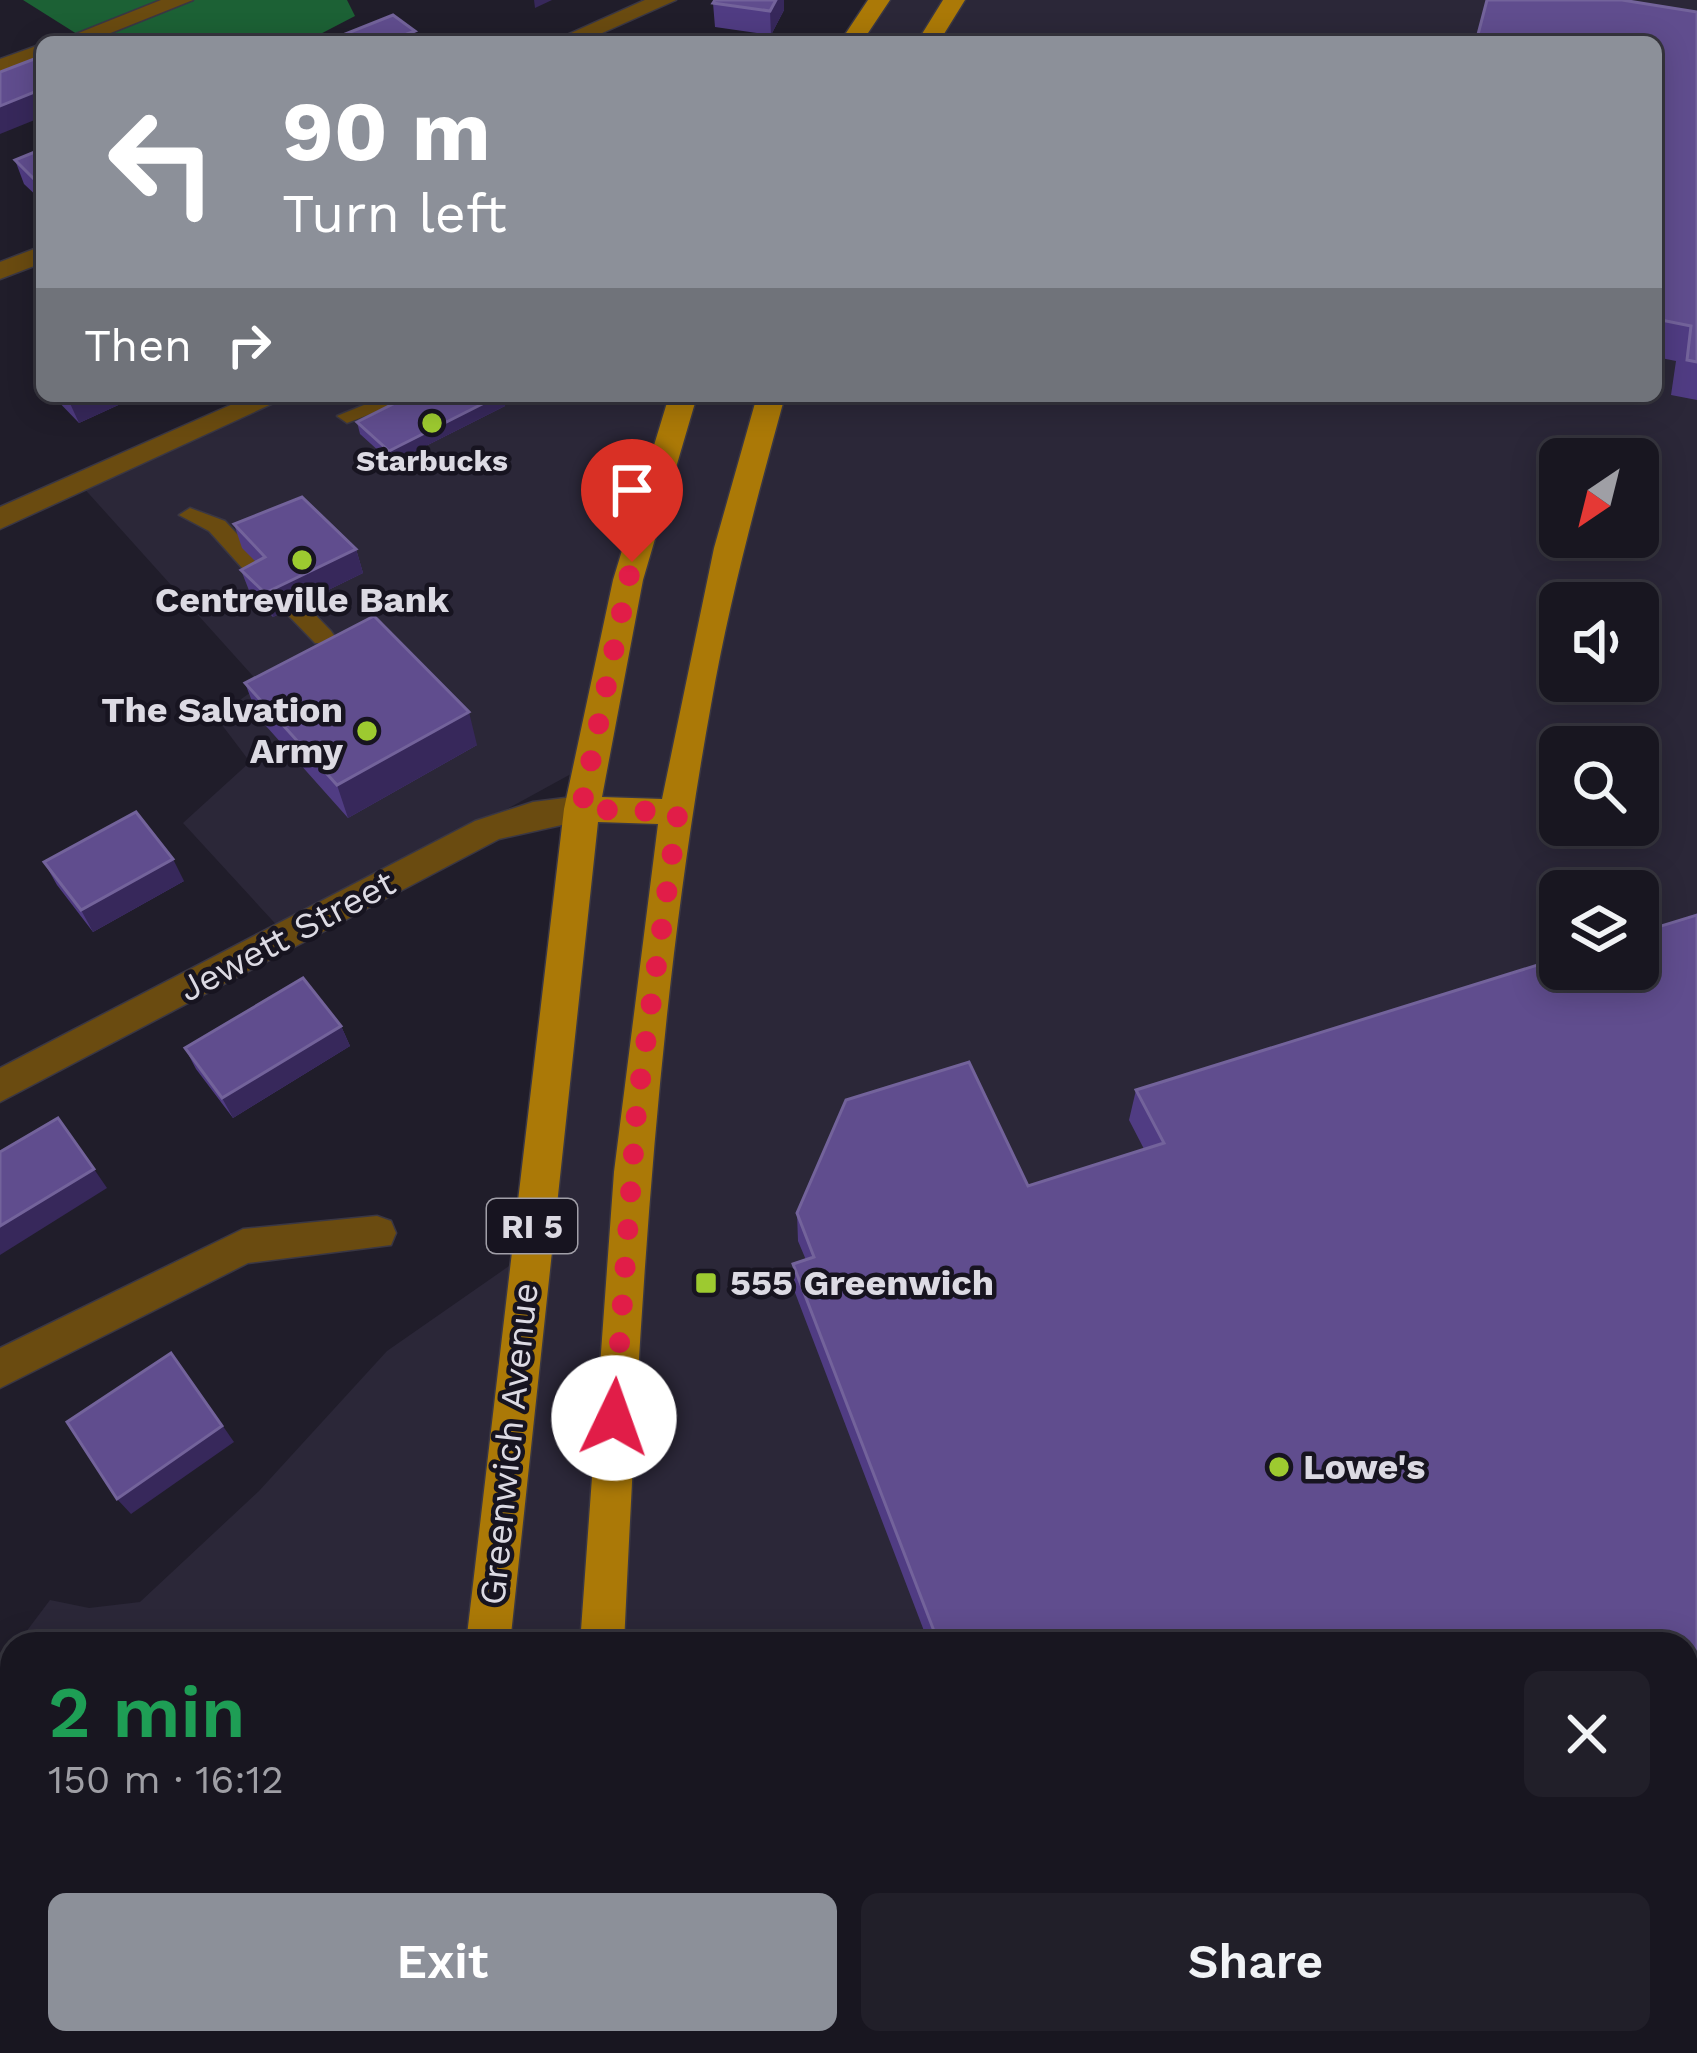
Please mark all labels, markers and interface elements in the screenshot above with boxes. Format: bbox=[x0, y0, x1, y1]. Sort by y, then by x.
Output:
text: 90 m bbox=[282, 82, 491, 180]
icon: left bbox=[84, 84, 240, 240]
text: Turn left bbox=[282, 182, 507, 245]
icon: right bbox=[216, 312, 282, 378]
text: Then bbox=[84, 319, 192, 372]
marker: Starbucks bbox=[419, 410, 445, 436]
north arrow bbox=[1539, 438, 1659, 558]
map controls bbox=[1539, 438, 1659, 990]
pin bbox=[581, 439, 683, 562]
place label: Starbucks bbox=[356, 443, 508, 478]
icon: arrive bbox=[599, 457, 665, 523]
marker: Centreville Bank bbox=[289, 547, 315, 573]
place label: Centreville Bank bbox=[155, 579, 450, 621]
button: sound bbox=[1539, 582, 1659, 702]
place label: The Salvation Army bbox=[101, 689, 344, 772]
marker: The Salvation Army bbox=[354, 718, 380, 744]
button: search bbox=[1539, 726, 1659, 846]
street label: Jewett Street bbox=[172, 861, 402, 1011]
button: layers bbox=[1539, 870, 1659, 990]
road number: RI 5 bbox=[487, 1199, 577, 1253]
place label: 555 Greenwich bbox=[730, 1262, 994, 1304]
marker: 555 Greenwich bbox=[693, 1270, 719, 1296]
street label: Greenwich Avenue bbox=[471, 1281, 547, 1607]
position arrow bbox=[551, 1355, 677, 1481]
place label: Lowe's bbox=[1303, 1446, 1425, 1488]
marker: Lowe's bbox=[1266, 1454, 1292, 1480]
text: 2 min bbox=[48, 1670, 246, 1754]
button: close bbox=[1524, 1671, 1650, 1797]
text: 150 m · 16:12 bbox=[48, 1757, 284, 1802]
button: Exit bbox=[48, 1893, 837, 2031]
button: Share bbox=[861, 1893, 1650, 2031]

